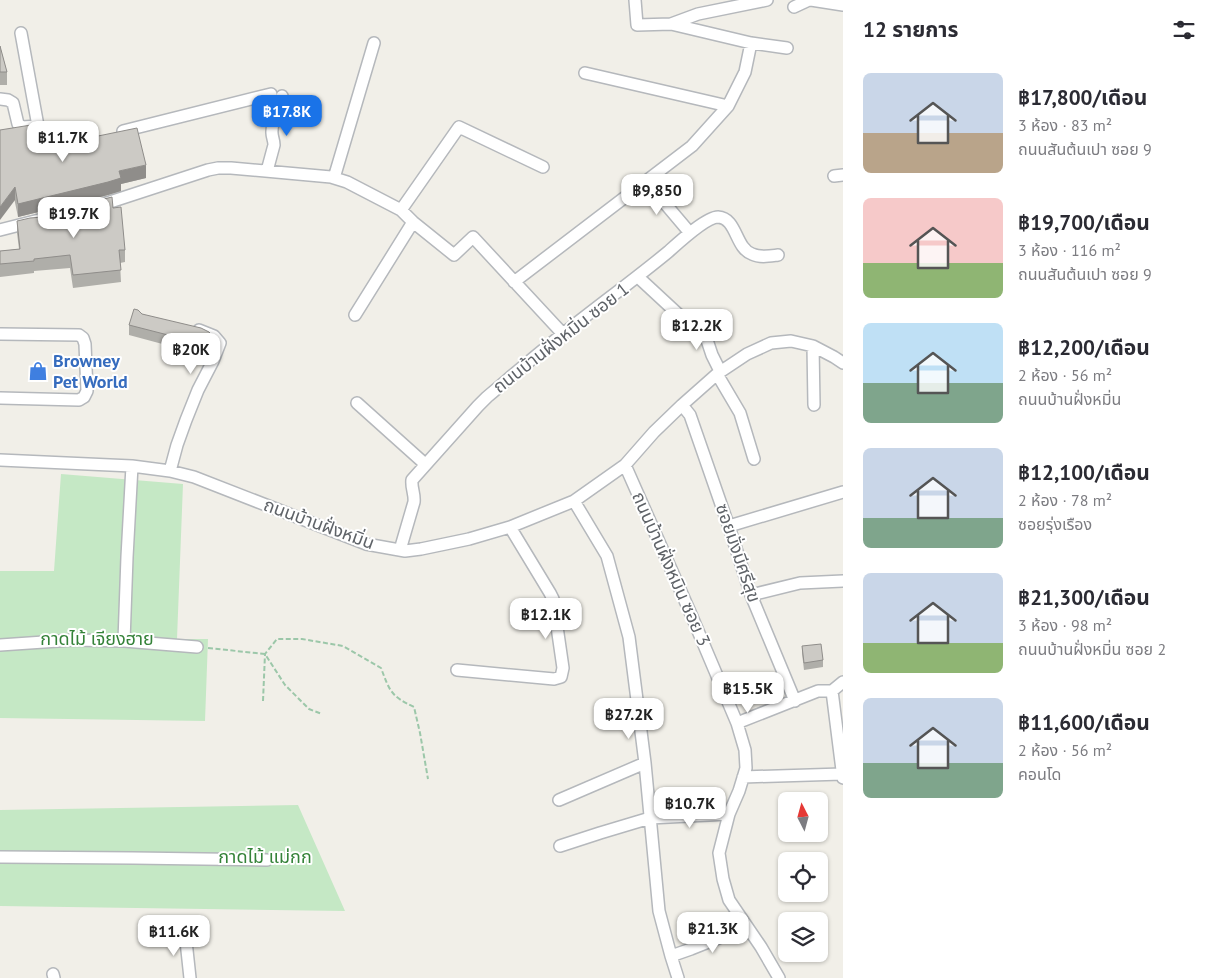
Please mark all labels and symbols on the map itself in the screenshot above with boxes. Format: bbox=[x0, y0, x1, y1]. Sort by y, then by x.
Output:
pin: ฿17.8K bbox=[246, 94, 328, 137]
pin: ฿11.7K bbox=[22, 120, 104, 163]
pin: ฿9,850 bbox=[616, 174, 698, 216]
pin: ฿19.7K bbox=[33, 196, 115, 239]
street label: ถนนบ้านฝั่งหมิ่น ซอย 1 bbox=[488, 277, 633, 398]
pin: ฿12.2K bbox=[656, 308, 738, 351]
pin: ฿20K bbox=[161, 332, 221, 375]
place label: Browney Pet World bbox=[53, 349, 128, 393]
shop icon: Browney Pet World bbox=[27, 360, 49, 382]
street label: ถนนบ้านฝั่งหมิน ซอย 3 bbox=[627, 488, 716, 650]
street label: ถนนบ้านฝั่งหมิ่น bbox=[261, 493, 378, 554]
street label: ซอยมั่งมีศรีสุข bbox=[711, 500, 766, 605]
pin: ฿12.1K bbox=[505, 598, 587, 640]
park label: กาดไม้ เจียงฮาย bbox=[40, 627, 154, 650]
pin: ฿15.5K bbox=[707, 672, 789, 714]
pin: ฿27.2K bbox=[588, 698, 670, 740]
pin: ฿10.7K bbox=[649, 786, 731, 829]
north arrow bbox=[778, 792, 828, 842]
park label: กาดไม้ แม่กก bbox=[218, 845, 312, 868]
pin: ฿21.3K bbox=[672, 912, 754, 954]
pin: ฿11.6K bbox=[133, 914, 215, 957]

